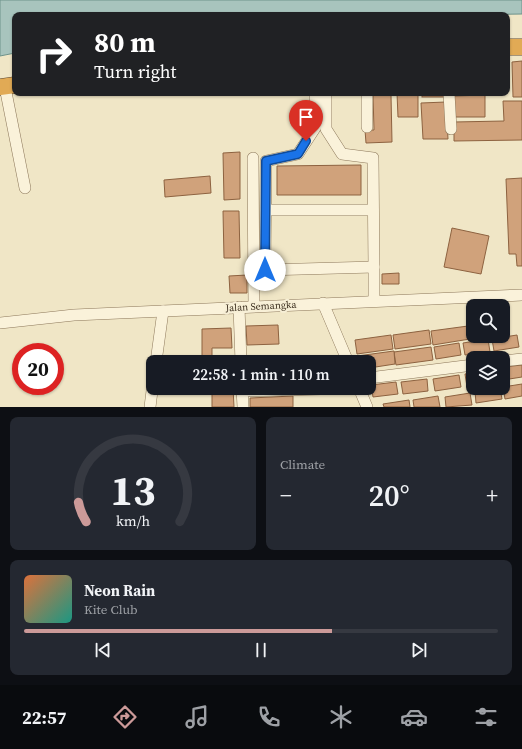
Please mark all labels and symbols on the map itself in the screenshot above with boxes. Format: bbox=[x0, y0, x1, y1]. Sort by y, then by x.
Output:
pin bbox=[289, 100, 323, 141]
position arrow bbox=[244, 249, 286, 291]
street label: Jalan Semangka bbox=[224, 298, 298, 314]
speed limit sign: 20 bbox=[12, 343, 64, 395]

